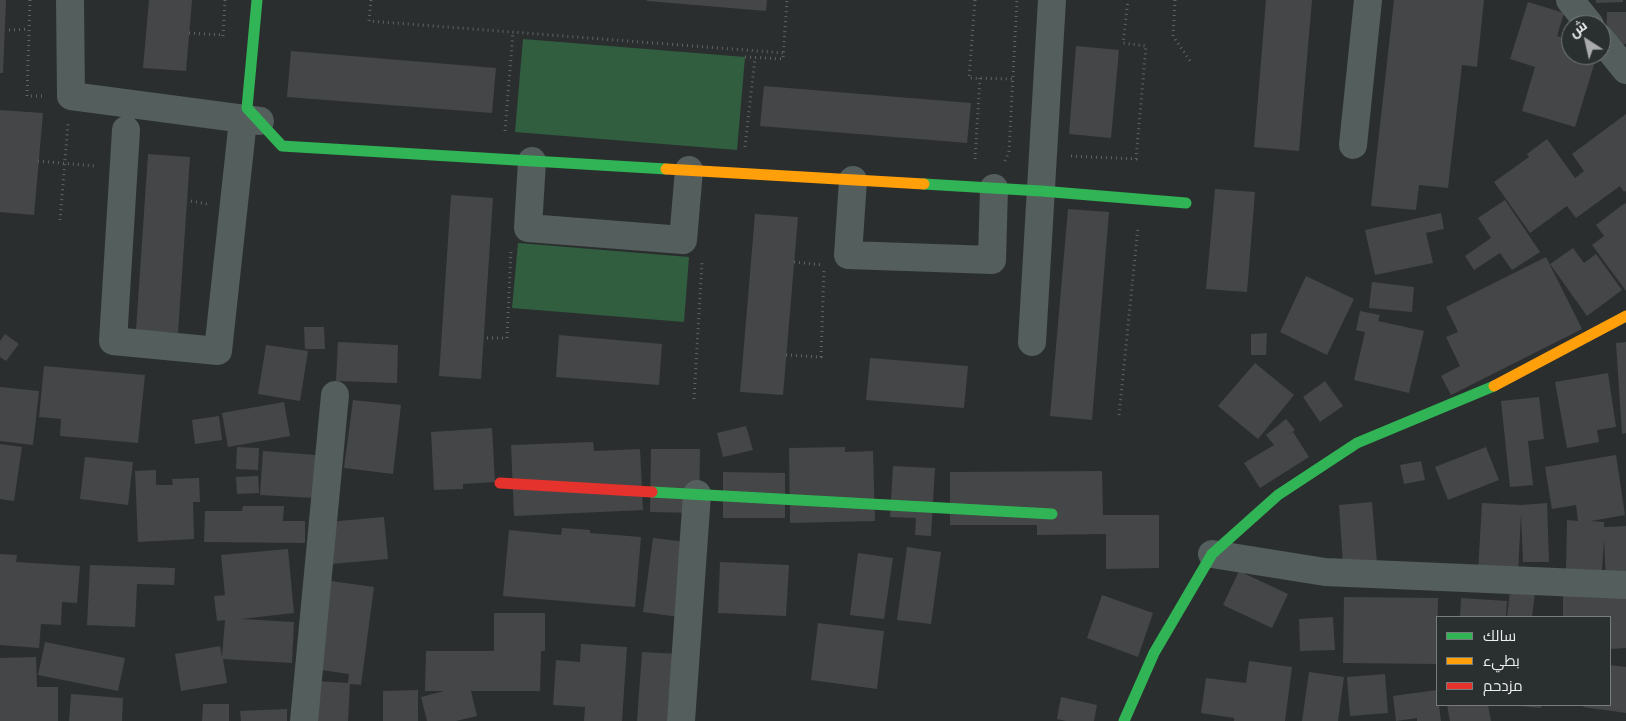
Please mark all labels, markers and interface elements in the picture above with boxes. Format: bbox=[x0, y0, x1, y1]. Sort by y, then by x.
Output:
north arrow bbox=[1561, 15, 1611, 65]
text: ش bbox=[1566, 17, 1590, 40]
legend bbox=[1436, 616, 1611, 706]
text: سالك bbox=[1483, 627, 1516, 644]
text: بطيء bbox=[1483, 652, 1520, 669]
text: مزدحم bbox=[1483, 677, 1523, 694]

